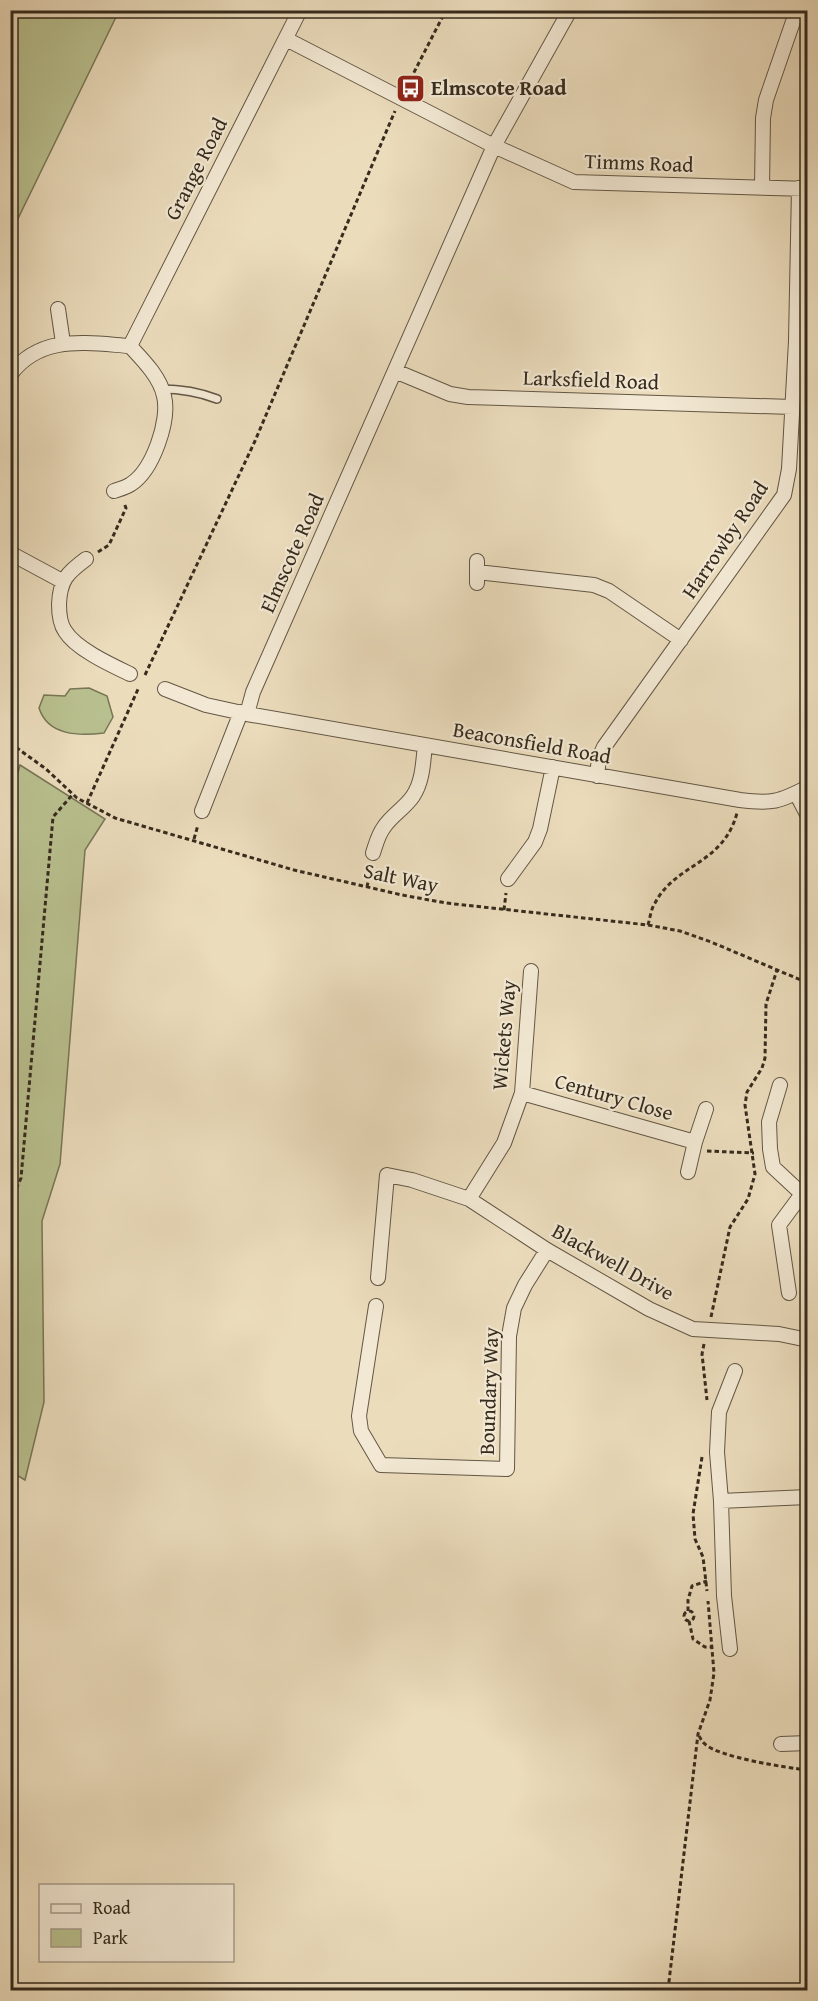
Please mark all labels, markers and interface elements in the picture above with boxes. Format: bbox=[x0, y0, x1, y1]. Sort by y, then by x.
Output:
bus stop icon: Elmscote Road bbox=[394, 72, 426, 104]
place label: Elmscote Road bbox=[431, 72, 567, 103]
street label: Grange Road bbox=[156, 111, 235, 225]
street label: Timms Road bbox=[584, 145, 695, 180]
street label: Larksfield Road bbox=[523, 362, 660, 397]
street label: Harrowby Road bbox=[674, 474, 776, 605]
street label: Elmscote Road bbox=[251, 487, 332, 618]
street label: Beaconsfield Road bbox=[451, 713, 614, 772]
street label: Salt Way bbox=[361, 854, 442, 901]
street label: Wickets Way bbox=[483, 978, 524, 1091]
street label: Century Close bbox=[551, 1065, 677, 1128]
street label: Blackwell Drive bbox=[547, 1215, 680, 1308]
street label: Boundary Way bbox=[471, 1326, 506, 1456]
legend bbox=[39, 1884, 234, 1962]
text: Road bbox=[93, 1894, 131, 1921]
text: Park bbox=[93, 1924, 129, 1951]

